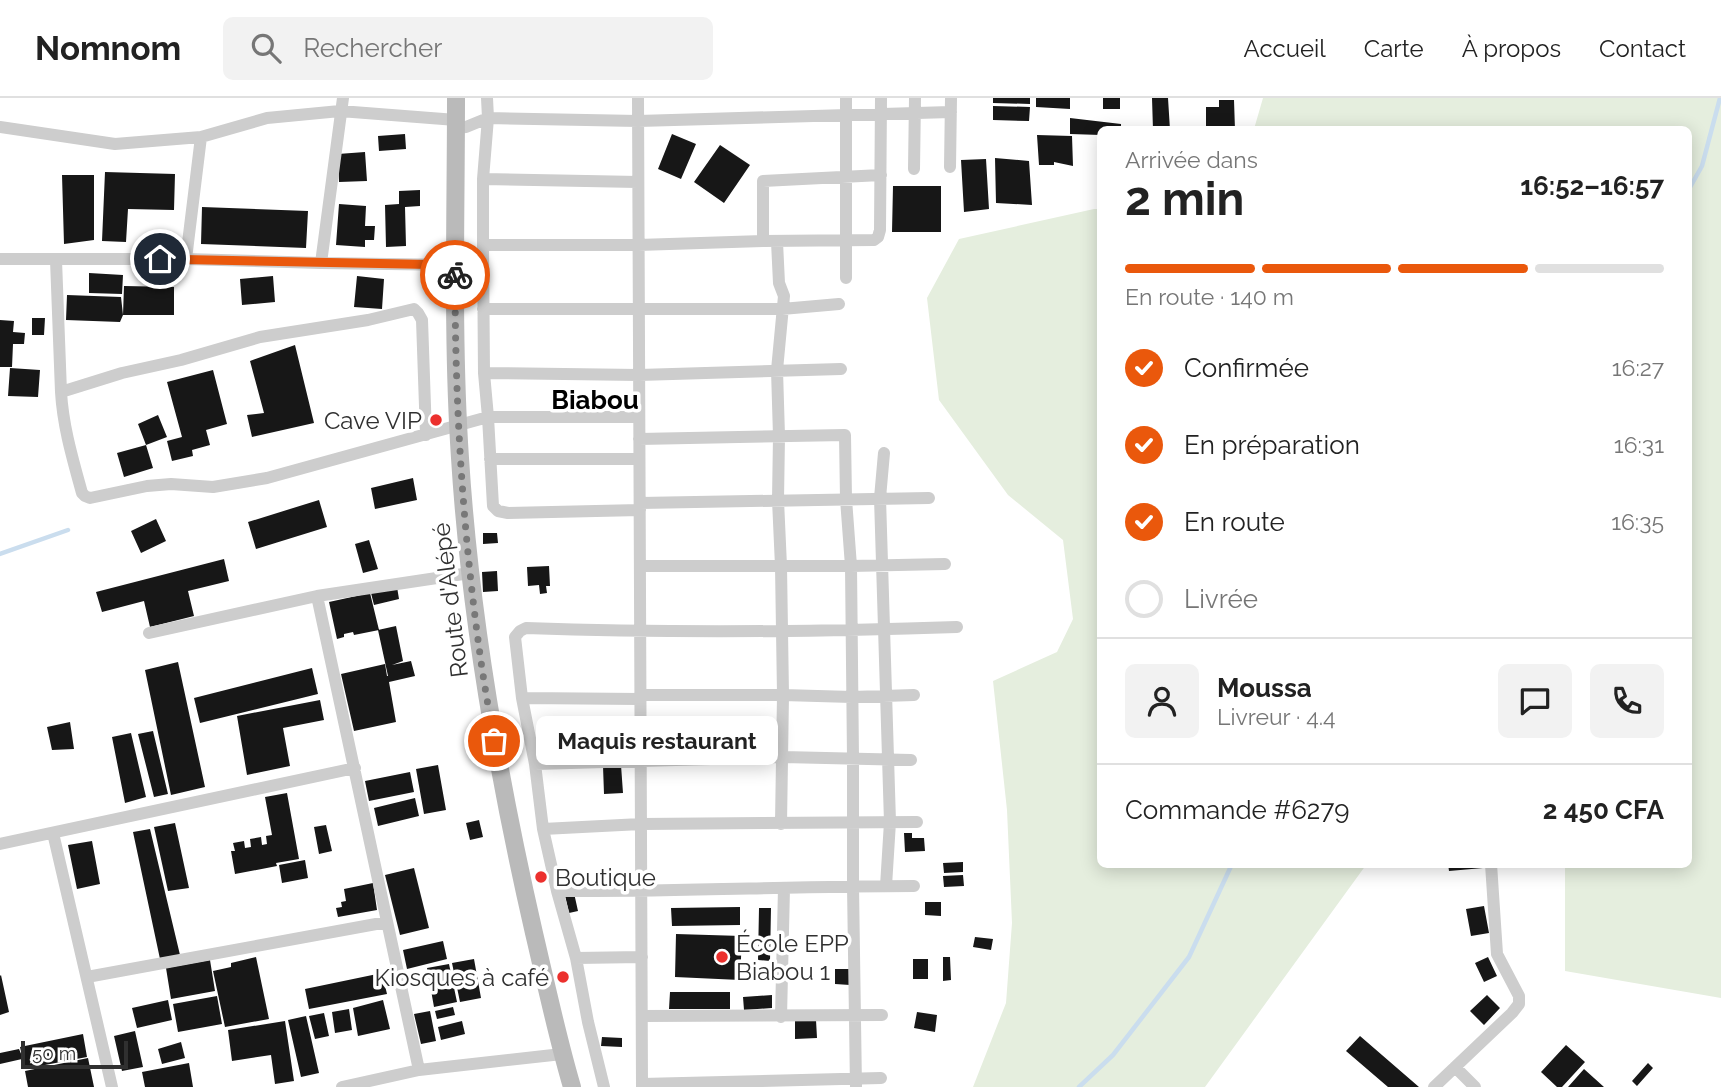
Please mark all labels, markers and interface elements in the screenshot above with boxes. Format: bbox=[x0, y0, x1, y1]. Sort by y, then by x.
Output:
search box bbox=[223, 17, 713, 80]
text: Nomnom bbox=[35, 29, 181, 68]
icon: search bbox=[247, 29, 285, 67]
text: Rechercher bbox=[303, 33, 442, 63]
text: Accueil bbox=[1244, 34, 1326, 63]
text: Carte bbox=[1364, 34, 1424, 63]
text: À propos bbox=[1462, 34, 1561, 63]
text: Contact bbox=[1599, 34, 1686, 63]
text: Arrivée dans bbox=[1125, 146, 1258, 173]
text: 16:52–16:57 bbox=[1520, 171, 1664, 201]
text: 2 min bbox=[1125, 172, 1244, 226]
pin bbox=[130, 229, 190, 289]
icon: home bbox=[141, 240, 179, 278]
courier bbox=[420, 240, 490, 310]
icon: bike bbox=[436, 256, 474, 294]
text: En route · 140 m bbox=[1125, 283, 1294, 310]
icon: check bbox=[1125, 349, 1163, 387]
text: Confirmée bbox=[1184, 353, 1309, 383]
text: 16:27 bbox=[1612, 354, 1664, 381]
district label: Biabou bbox=[551, 385, 639, 415]
place label: Cave VIP bbox=[324, 406, 422, 435]
marker: Cave VIP bbox=[428, 412, 444, 428]
icon: check bbox=[1125, 426, 1163, 464]
text: En préparation bbox=[1184, 430, 1360, 460]
text: 16:31 bbox=[1614, 431, 1664, 458]
icon: check bbox=[1125, 503, 1163, 541]
text: En route bbox=[1184, 507, 1285, 537]
text: 16:35 bbox=[1611, 508, 1664, 535]
street label: Route d'Alépé bbox=[426, 521, 474, 679]
text: Livrée bbox=[1184, 584, 1258, 614]
button: person bbox=[1125, 664, 1199, 738]
button: chat bbox=[1498, 664, 1572, 738]
button: phone bbox=[1590, 664, 1664, 738]
text: Moussa bbox=[1217, 673, 1312, 703]
text: Livreur · 4.4 bbox=[1217, 703, 1336, 730]
pin bbox=[464, 711, 524, 771]
callout: Maquis restaurant bbox=[536, 716, 778, 766]
icon: bag bbox=[475, 722, 513, 760]
text: Maquis restaurant bbox=[557, 727, 757, 754]
text: Commande #6279 bbox=[1125, 795, 1349, 825]
text: 2 450 CFA bbox=[1543, 795, 1664, 825]
place label: Boutique bbox=[555, 863, 656, 892]
marker: Boutique bbox=[533, 869, 549, 885]
place label: École EPP Biabou 1 bbox=[736, 929, 849, 986]
marker: École EPP Biabou 1 bbox=[714, 949, 730, 965]
place label: Kiosques à café bbox=[375, 963, 549, 992]
marker: Kiosques à café bbox=[555, 969, 571, 985]
scale bar bbox=[21, 1038, 128, 1070]
text: 50 m bbox=[32, 1042, 76, 1064]

